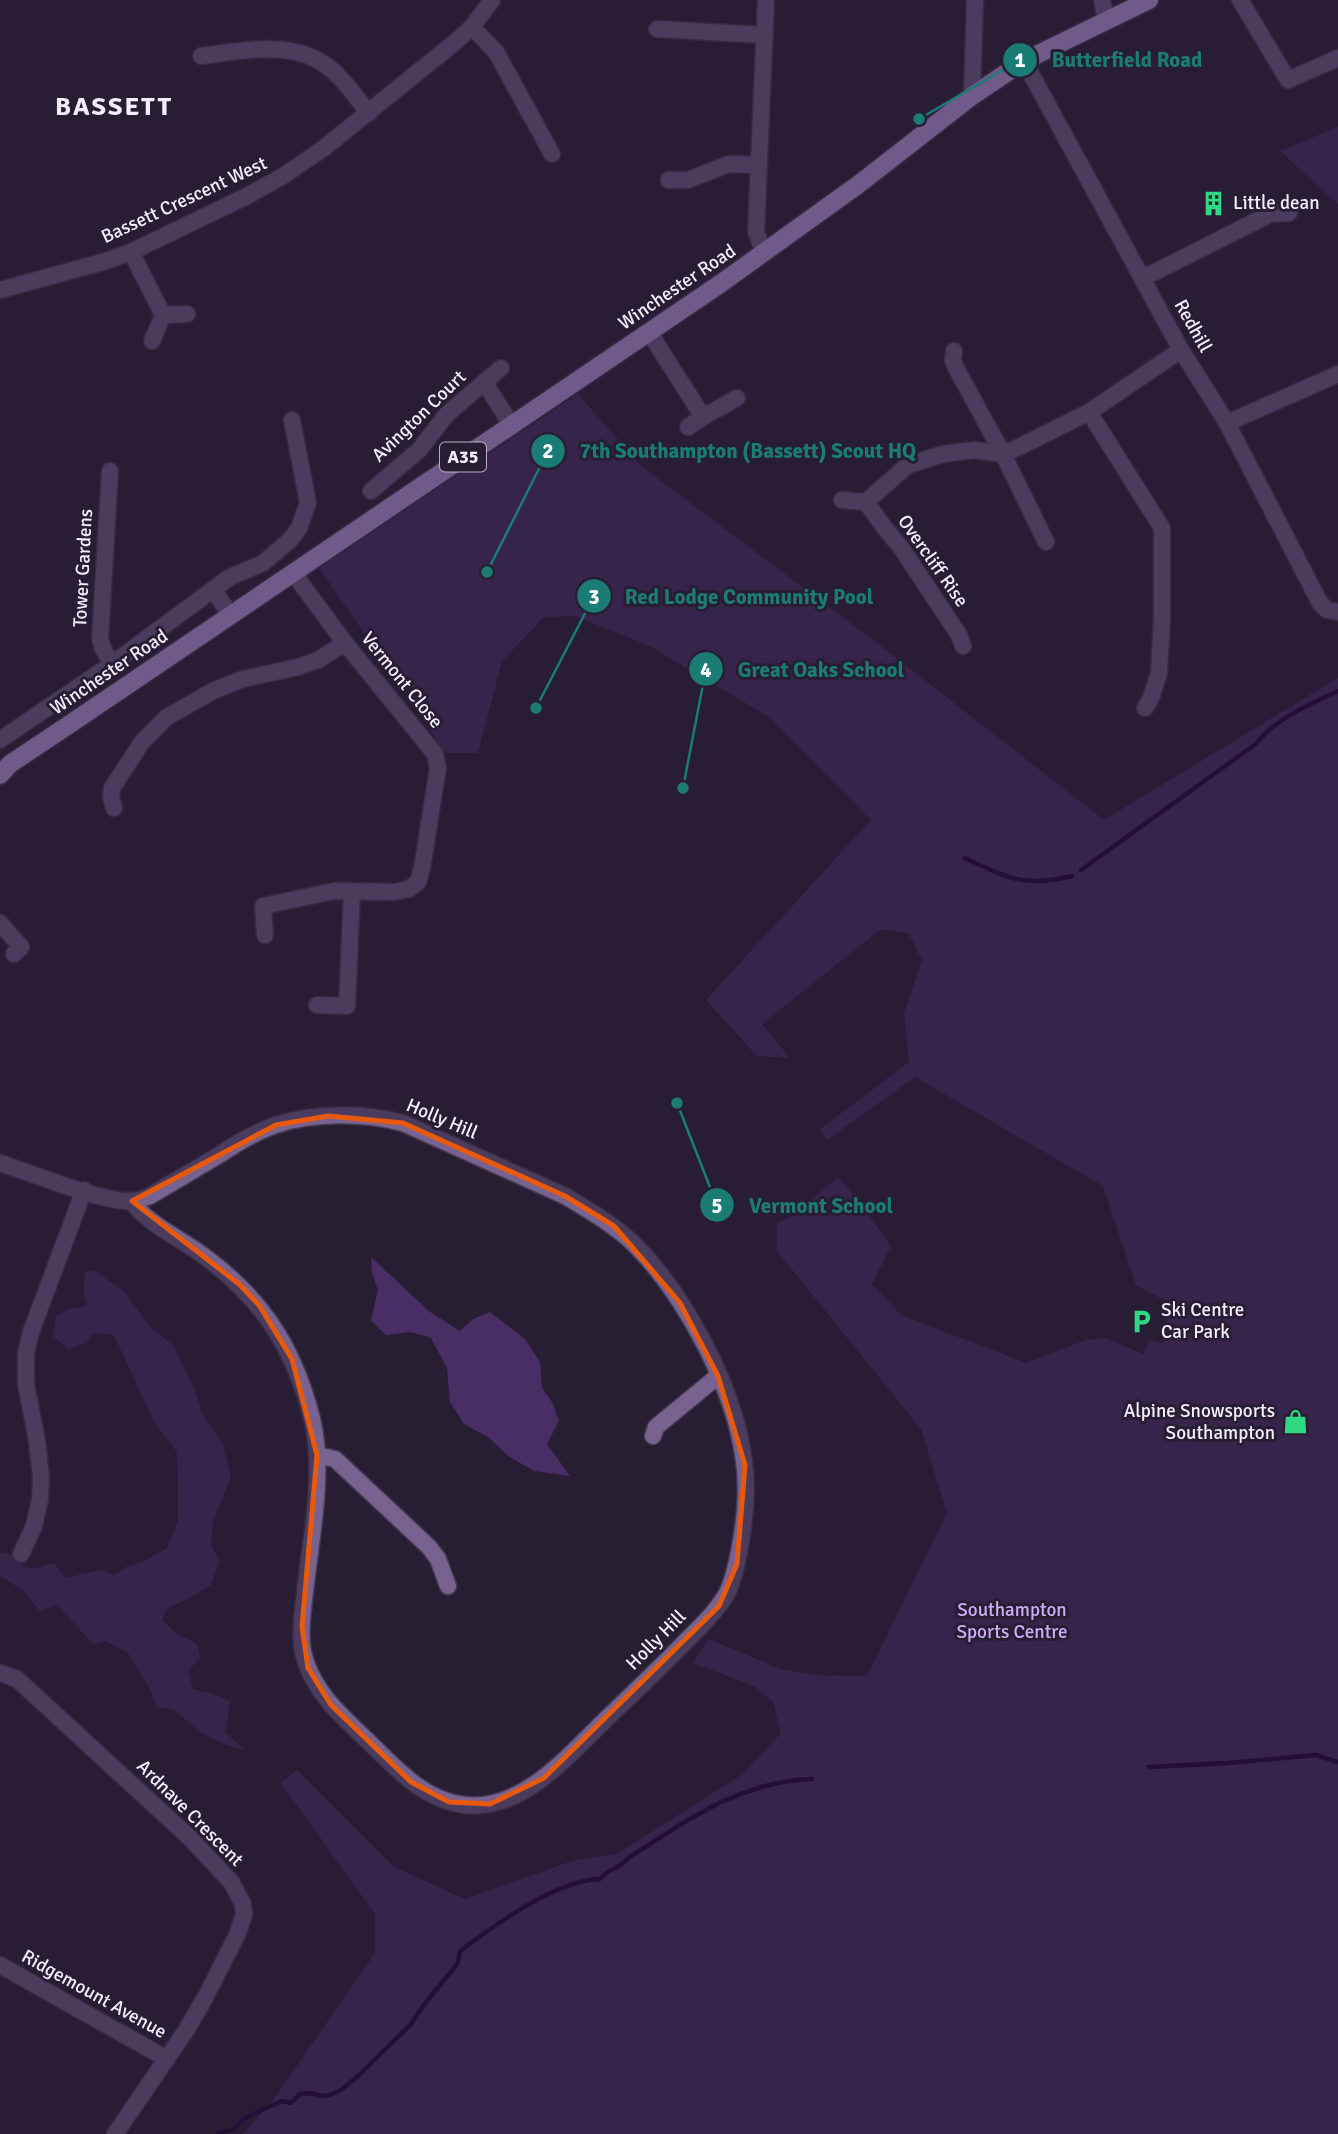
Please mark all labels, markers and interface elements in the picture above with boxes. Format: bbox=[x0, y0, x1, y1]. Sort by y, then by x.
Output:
callout: Butterfield Road bbox=[1003, 39, 1217, 81]
text: 1 bbox=[1014, 47, 1026, 73]
text: Butterfield Road bbox=[1052, 47, 1202, 73]
district label: BASSETT bbox=[55, 91, 173, 123]
street label: Bassett Crescent West bbox=[97, 151, 271, 249]
building icon: Little dean bbox=[1199, 189, 1227, 217]
place label: Little dean bbox=[1233, 191, 1320, 215]
street label: Winchester Road bbox=[614, 239, 740, 335]
street label: Redhill bbox=[1169, 295, 1217, 357]
street label: Avington Court bbox=[367, 365, 471, 467]
callout: 7th Southampton (Bassett) Scout HQ bbox=[531, 430, 930, 472]
text: 2 bbox=[542, 438, 554, 464]
text: 7th Southampton (Bassett) Scout HQ bbox=[580, 438, 916, 464]
road number: A35 bbox=[440, 443, 486, 472]
street label: Tower Gardens bbox=[68, 508, 98, 628]
street label: Overcliff Rise bbox=[892, 510, 974, 612]
callout: Red Lodge Community Pool bbox=[576, 575, 888, 617]
text: 3 bbox=[588, 584, 600, 610]
text: Red Lodge Community Pool bbox=[625, 584, 874, 610]
street label: Winchester Road bbox=[46, 624, 172, 720]
street label: Vermont Close bbox=[356, 627, 448, 733]
callout: Great Oaks School bbox=[689, 648, 918, 690]
text: 4 bbox=[700, 657, 712, 683]
text: Great Oaks School bbox=[738, 657, 905, 683]
street label: Holly Hill bbox=[403, 1093, 481, 1145]
callout: Vermont School bbox=[700, 1184, 907, 1226]
text: 5 bbox=[711, 1193, 723, 1219]
text: Vermont School bbox=[749, 1193, 893, 1219]
place label: Ski Centre Car Park bbox=[1161, 1298, 1244, 1344]
parking icon: Ski Centre Car Park bbox=[1127, 1307, 1155, 1335]
place label: Alpine Snowsports Southampton bbox=[1124, 1399, 1275, 1445]
shop icon: Alpine Snowsports Southampton bbox=[1281, 1408, 1309, 1436]
park label: Southampton Sports Centre bbox=[956, 1598, 1068, 1644]
street label: Holly Hill bbox=[621, 1605, 691, 1675]
street label: Ardnave Crescent bbox=[131, 1754, 249, 1872]
street label: Ridgemount Avenue bbox=[17, 1944, 171, 2044]

